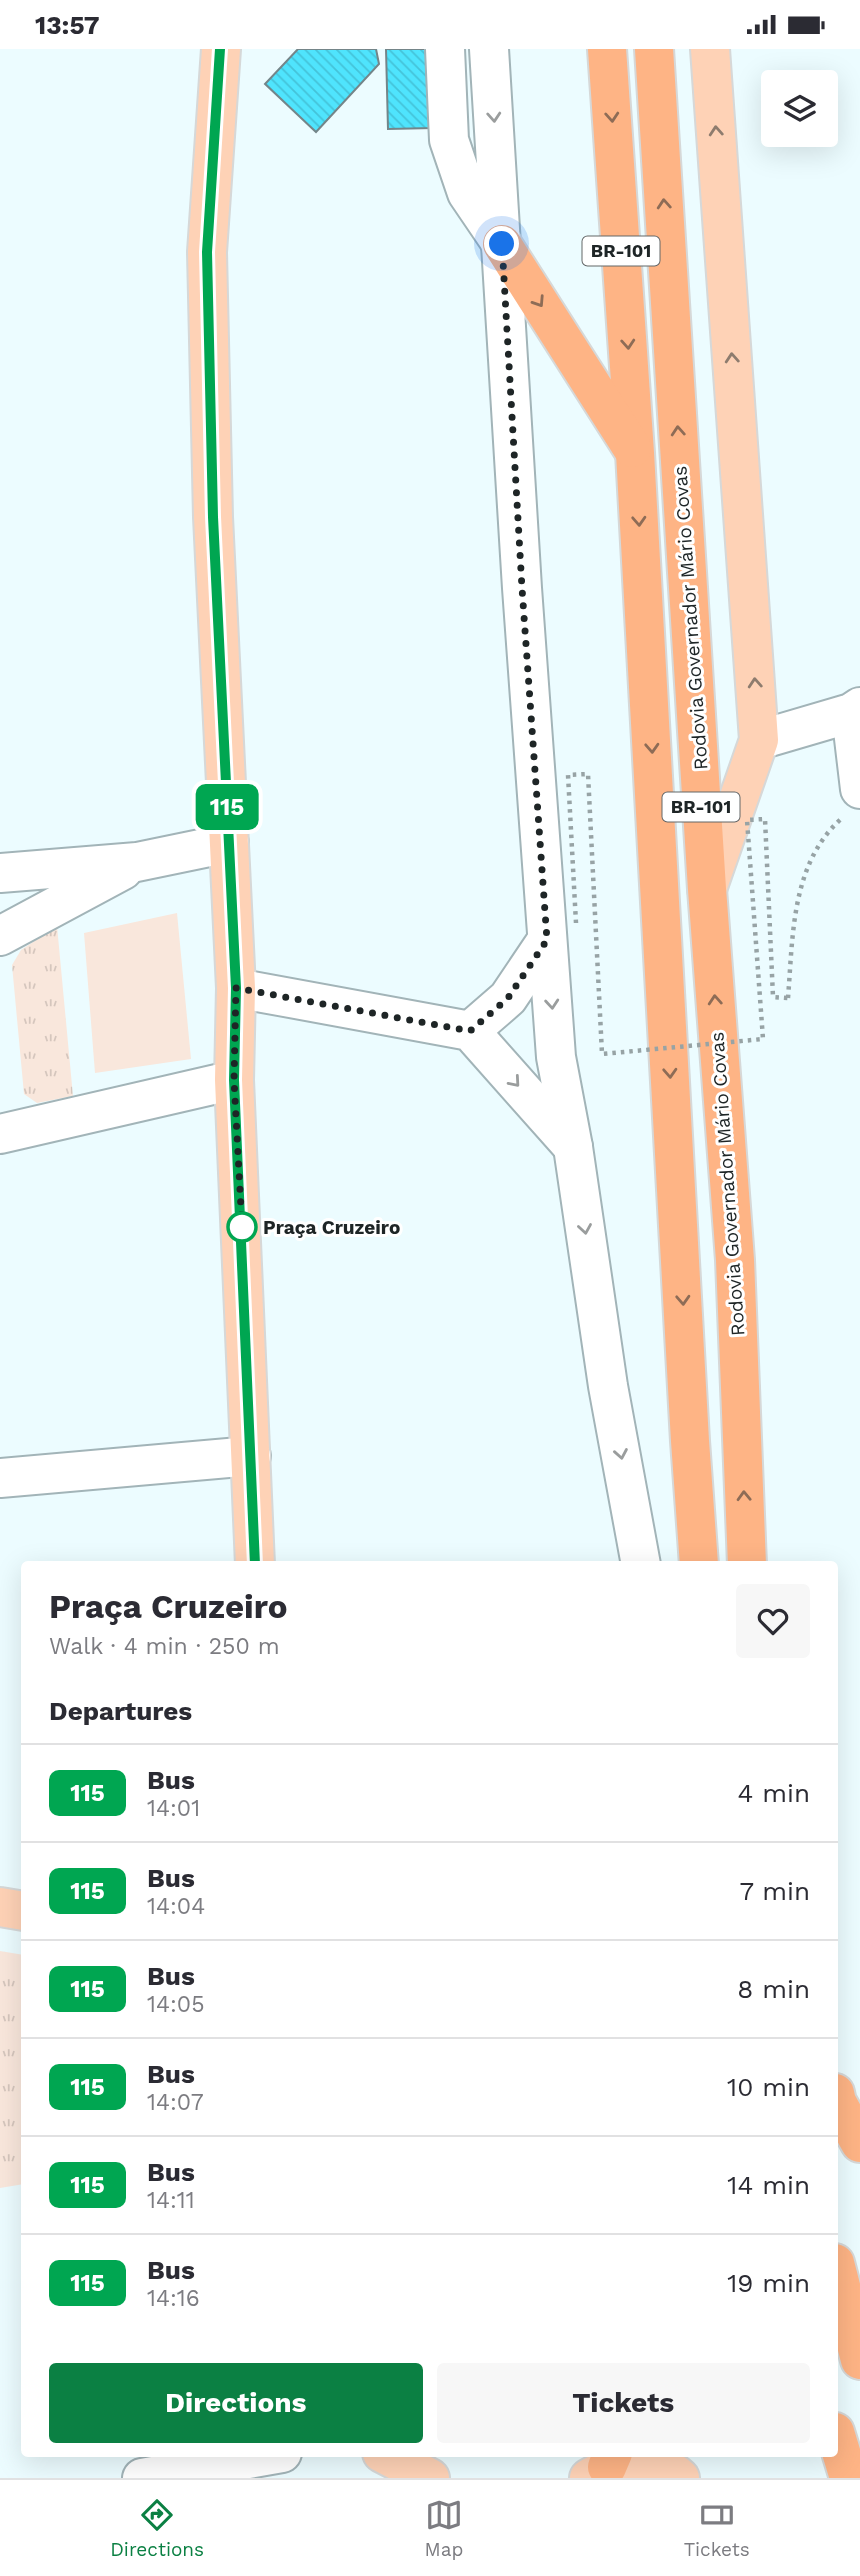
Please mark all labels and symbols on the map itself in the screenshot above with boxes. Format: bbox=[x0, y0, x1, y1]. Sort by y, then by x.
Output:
one-way arrow bbox=[486, 112, 501, 123]
one-way arrow bbox=[604, 112, 619, 123]
one-way arrow bbox=[709, 126, 724, 137]
one-way arrow bbox=[657, 198, 672, 209]
your location bbox=[484, 226, 519, 261]
road number: BR-101 bbox=[582, 237, 660, 265]
one-way arrow bbox=[530, 294, 543, 307]
one-way arrow bbox=[620, 339, 635, 350]
one-way arrow bbox=[725, 352, 740, 363]
one-way arrow bbox=[671, 425, 686, 436]
street label: Rodovia Governador Mário Covas bbox=[668, 465, 713, 771]
one-way arrow bbox=[631, 515, 646, 526]
one-way arrow bbox=[748, 677, 763, 688]
one-way arrow bbox=[644, 743, 659, 754]
line badge: 115 bbox=[187, 784, 267, 830]
road number: BR-101 bbox=[662, 793, 740, 821]
one-way arrow bbox=[708, 994, 723, 1005]
one-way arrow bbox=[544, 999, 559, 1010]
street label: Rodovia Governador Mário Covas bbox=[705, 1031, 750, 1337]
one-way arrow bbox=[663, 1068, 678, 1079]
one-way arrow bbox=[507, 1074, 519, 1087]
marker: Praça Cruzeiro bbox=[227, 1212, 257, 1242]
place label: Praça Cruzeiro bbox=[263, 1216, 400, 1239]
one-way arrow bbox=[577, 1223, 592, 1235]
one-way arrow bbox=[675, 1295, 690, 1306]
one-way arrow bbox=[613, 1448, 628, 1460]
one-way arrow bbox=[737, 1491, 752, 1502]

